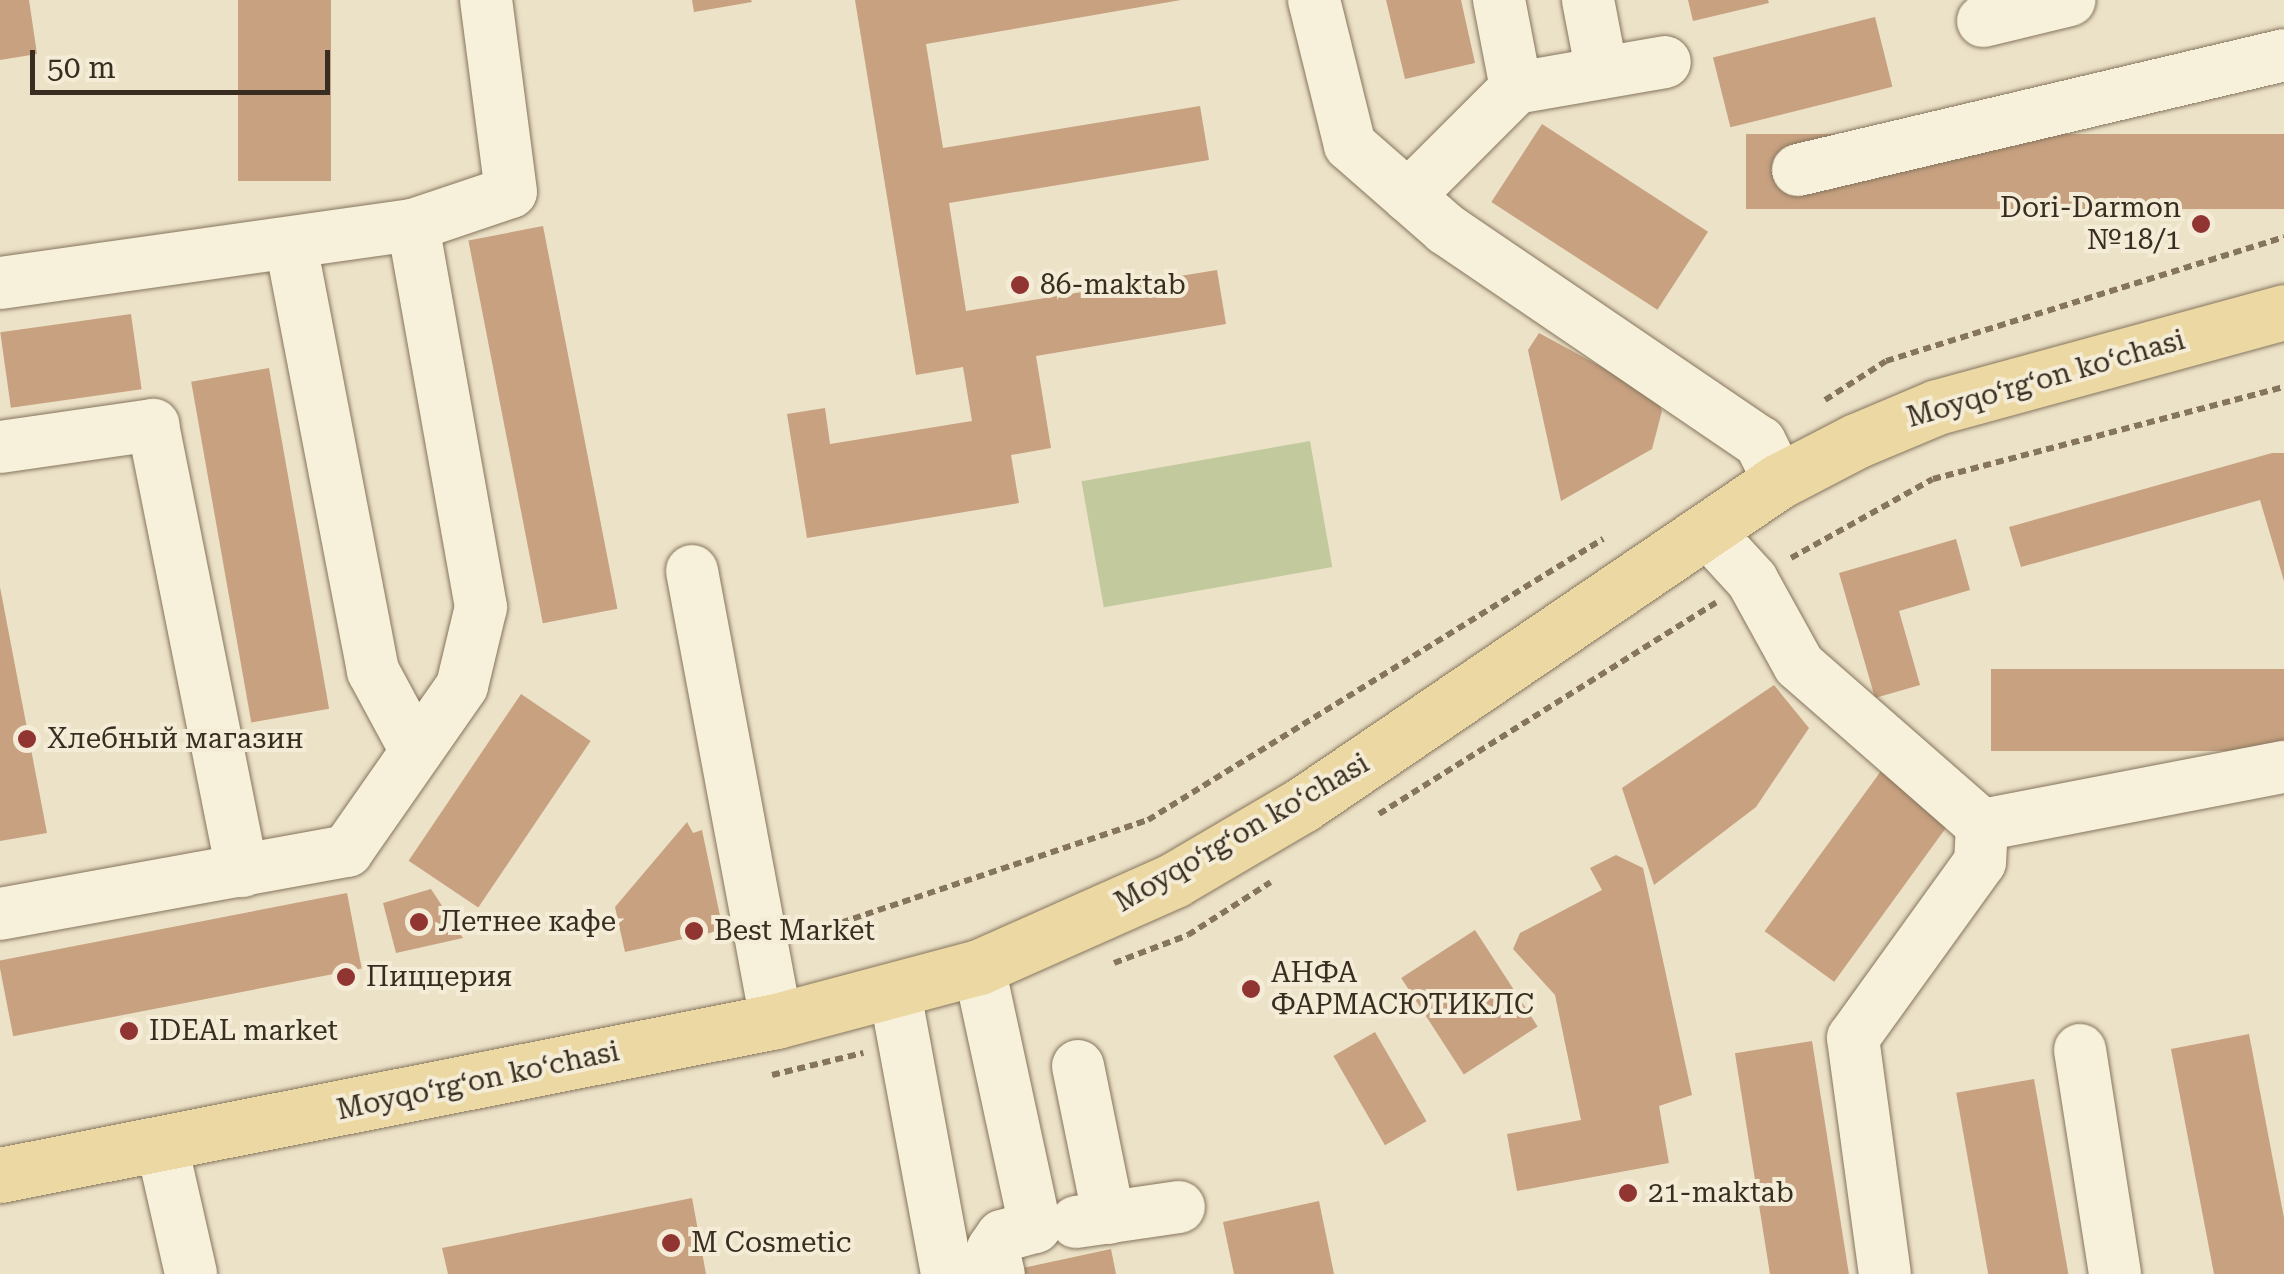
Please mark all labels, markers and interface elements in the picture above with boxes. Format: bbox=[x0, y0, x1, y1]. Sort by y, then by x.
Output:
scale bar bbox=[35, 30, 335, 92]
text: 50 m bbox=[47, 50, 116, 85]
place label: Dori-Darmon №18/1 bbox=[2000, 191, 2181, 257]
marker: Dori-Darmon №18/1 bbox=[2190, 213, 2212, 235]
place label: 86-maktab bbox=[1040, 268, 1186, 302]
marker: 86-maktab bbox=[1009, 274, 1031, 296]
street label: Moyqoʻrgʻon koʻchasi bbox=[1903, 323, 2189, 435]
place label: Хлебный магазин bbox=[47, 722, 304, 756]
marker: Хлебный магазин bbox=[16, 728, 38, 750]
street label: Moyqoʻrgʻon koʻchasi bbox=[1109, 747, 1375, 919]
place label: Летнее кафе bbox=[439, 905, 616, 939]
marker: Летнее кафе bbox=[408, 911, 430, 933]
place label: Best Market bbox=[714, 914, 875, 948]
marker: Best Market bbox=[683, 920, 705, 942]
place label: АНФА ФАРМАСЮТИКЛС bbox=[1271, 956, 1534, 1022]
place label: Пиццерия bbox=[366, 960, 512, 994]
marker: Пиццерия bbox=[335, 966, 357, 988]
marker: АНФА ФАРМАСЮТИКЛС bbox=[1240, 978, 1262, 1000]
place label: IDEAL market bbox=[149, 1014, 338, 1048]
marker: IDEAL market bbox=[118, 1020, 140, 1042]
street label: Moyqoʻrgʻon koʻchasi bbox=[334, 1035, 622, 1127]
place label: 21-maktab bbox=[1648, 1176, 1794, 1210]
marker: 21-maktab bbox=[1617, 1182, 1639, 1204]
place label: M Cosmetic bbox=[691, 1226, 851, 1260]
marker: M Cosmetic bbox=[660, 1232, 682, 1254]

